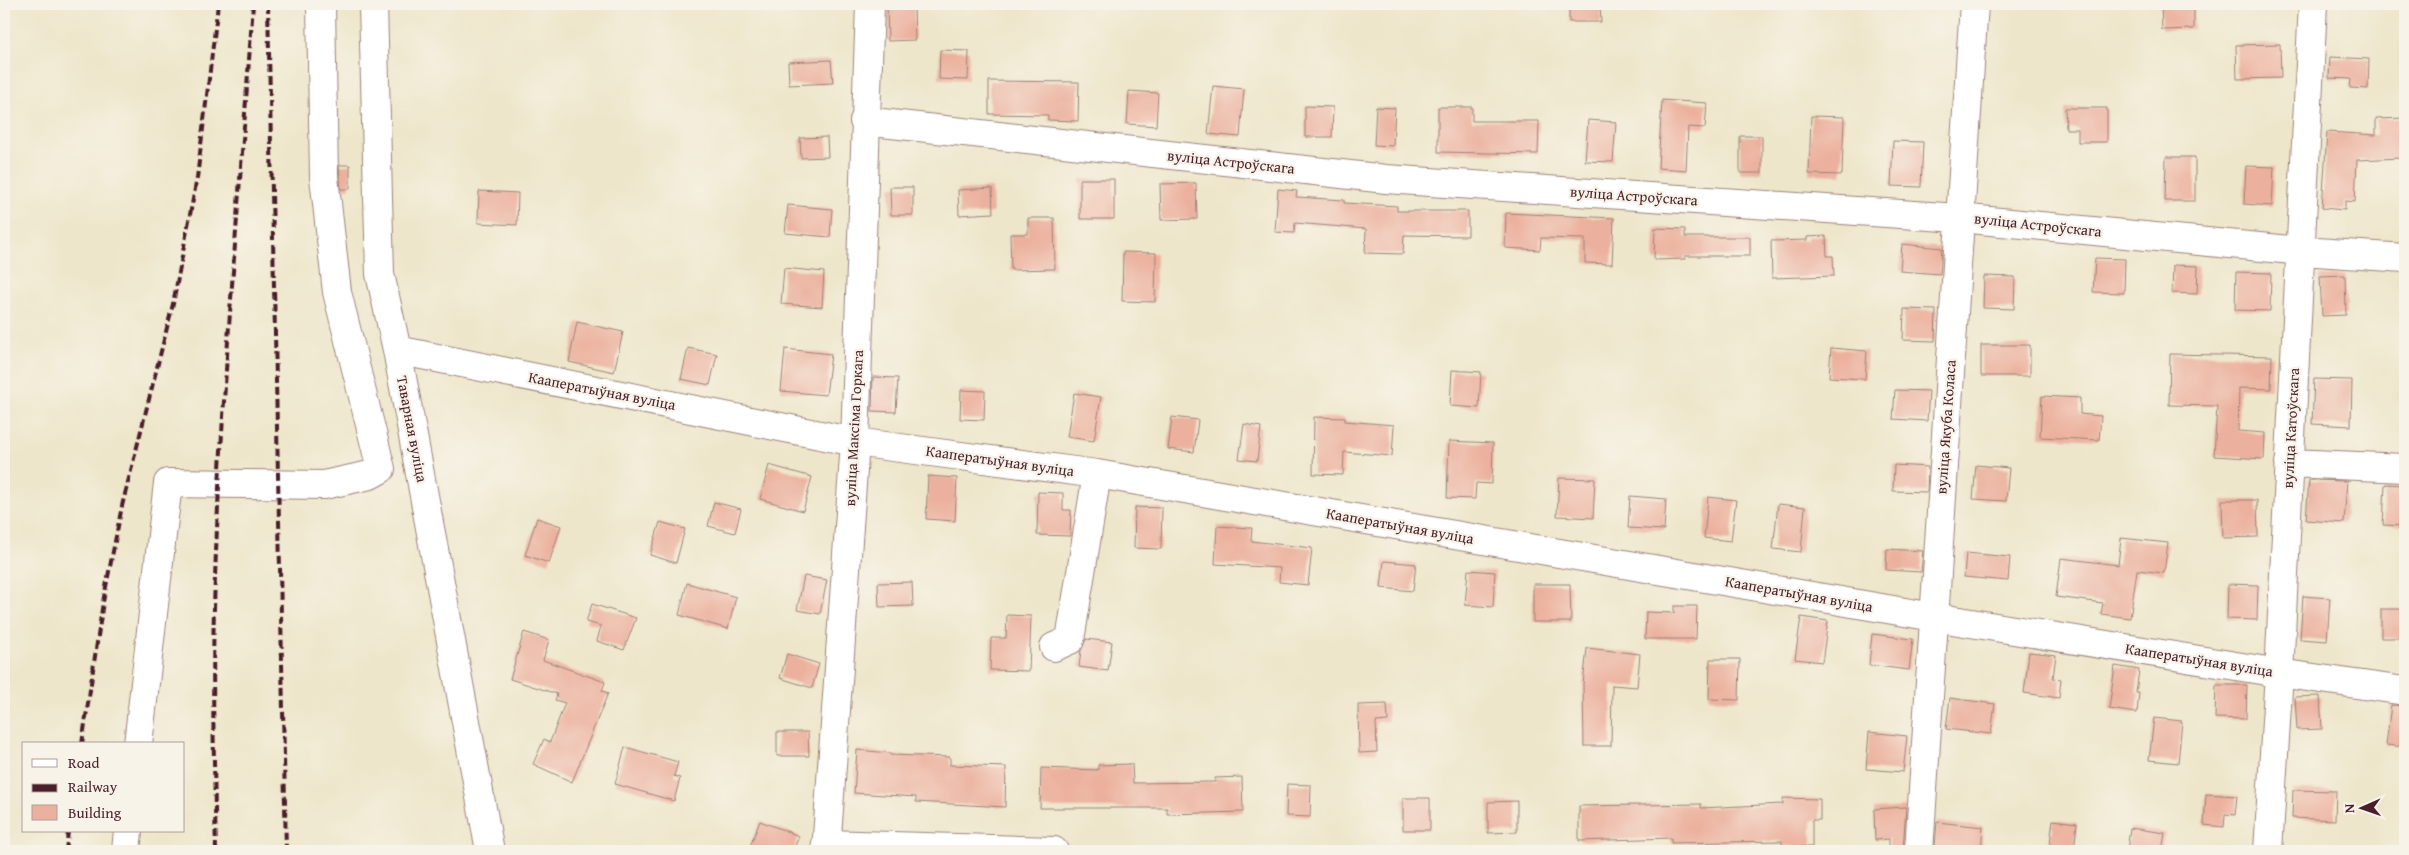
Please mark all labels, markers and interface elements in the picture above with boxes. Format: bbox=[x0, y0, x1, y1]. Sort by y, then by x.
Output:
street label: вуліца Астроўскага bbox=[1166, 144, 1297, 179]
street label: вуліца Астроўскага bbox=[1570, 181, 1699, 210]
street label: вуліца Астроўскага bbox=[1973, 207, 2104, 242]
street label: вуліца Максіма Горкага bbox=[839, 348, 868, 507]
street label: вуліца Якуба Коласа bbox=[1930, 358, 1961, 495]
street label: Кааператыўная вуліца bbox=[527, 366, 678, 415]
street label: вуліца Катоўскага bbox=[2277, 366, 2304, 489]
street label: Таварная вуліца bbox=[392, 374, 433, 485]
street label: Кааператыўная вуліца bbox=[925, 440, 1076, 481]
street label: Кааператыўная вуліца bbox=[1325, 502, 1476, 549]
street label: Кааператыўная вуліца bbox=[1724, 570, 1875, 617]
street label: Кааператыўная вуліца bbox=[2124, 637, 2275, 682]
legend bbox=[22, 742, 185, 832]
text: Road bbox=[68, 752, 99, 773]
text: Railway bbox=[68, 776, 118, 797]
north arrow bbox=[2336, 782, 2386, 832]
text: Building bbox=[68, 802, 122, 823]
text: N bbox=[2339, 803, 2359, 813]

